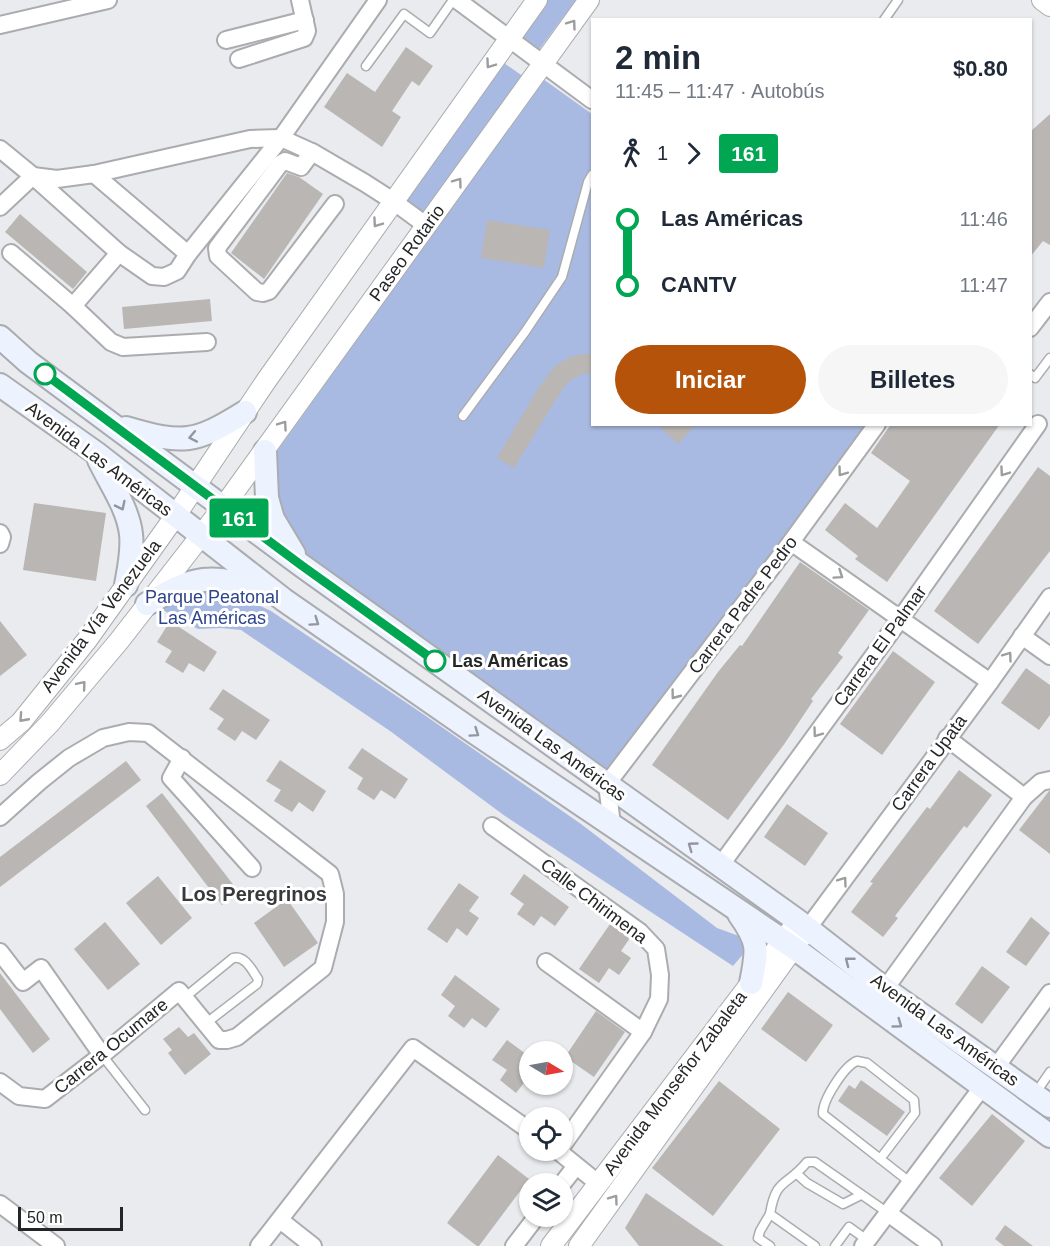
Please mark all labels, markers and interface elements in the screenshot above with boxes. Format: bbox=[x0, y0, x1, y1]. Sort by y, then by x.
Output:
one-way arrow bbox=[565, 19, 576, 30]
text: 2 min bbox=[615, 39, 701, 76]
text: $0.80 bbox=[953, 56, 1008, 81]
one-way arrow bbox=[486, 58, 497, 69]
text: 11:45 – 11:47 · Autobús bbox=[615, 80, 824, 102]
icon: walk bbox=[615, 137, 648, 170]
icon: forward bbox=[677, 137, 710, 170]
text: 1 bbox=[657, 142, 668, 164]
text: 161 bbox=[731, 142, 766, 165]
one-way arrow bbox=[451, 177, 462, 188]
street label: Paseo Rotario bbox=[365, 201, 449, 305]
text: Las Américas bbox=[661, 206, 803, 231]
text: 11:46 bbox=[959, 208, 1008, 230]
one-way arrow bbox=[373, 217, 384, 228]
text: CANTV bbox=[661, 272, 737, 297]
text: 11:47 bbox=[959, 274, 1008, 296]
button: Iniciar bbox=[615, 345, 806, 414]
button: Billetes bbox=[818, 345, 1008, 414]
unlabelled marker bbox=[34, 363, 56, 385]
street label: Avenida Las Américas bbox=[22, 398, 176, 520]
one-way arrow bbox=[276, 421, 287, 432]
one-way arrow bbox=[189, 430, 199, 443]
one-way arrow bbox=[838, 465, 849, 476]
one-way arrow bbox=[1000, 466, 1011, 477]
line badge: 161 bbox=[204, 498, 274, 538]
one-way arrow bbox=[114, 499, 126, 510]
text: 161 bbox=[221, 507, 257, 530]
street label: Carrera Padre Pedro bbox=[685, 532, 801, 678]
street label: Avenida Vía Venezuela bbox=[37, 535, 165, 696]
one-way arrow bbox=[832, 568, 843, 579]
street label: Carrera El Palmar bbox=[830, 582, 930, 710]
park label: Parque Peatonal Las Américas bbox=[145, 587, 279, 628]
one-way arrow bbox=[308, 615, 319, 626]
marker: Las Américas bbox=[424, 650, 446, 672]
place label: Las Américas bbox=[452, 651, 568, 671]
one-way arrow bbox=[1001, 652, 1012, 663]
one-way arrow bbox=[75, 681, 86, 692]
street label: Avenida Las Américas bbox=[474, 685, 630, 805]
one-way arrow bbox=[671, 688, 682, 699]
street label: Carrera Upata bbox=[887, 710, 971, 815]
one-way arrow bbox=[19, 711, 30, 722]
one-way arrow bbox=[468, 726, 479, 737]
one-way arrow bbox=[813, 726, 824, 737]
one-way arrow bbox=[688, 842, 699, 853]
street label: Calle Chirimena bbox=[537, 854, 652, 948]
one-way arrow bbox=[835, 876, 846, 887]
district label: Los Peregrinos bbox=[181, 883, 327, 905]
one-way arrow bbox=[845, 957, 856, 968]
street label: Avenida Las Américas bbox=[867, 970, 1023, 1090]
street label: Avenida Monseñor Zabaleta bbox=[599, 986, 751, 1179]
street label: Carrera Ocumare bbox=[50, 994, 172, 1098]
one-way arrow bbox=[892, 1017, 903, 1028]
north arrow bbox=[519, 1041, 573, 1095]
map controls bbox=[519, 1041, 573, 1227]
button: locate bbox=[519, 1107, 573, 1161]
button: layers bbox=[519, 1173, 573, 1227]
one-way arrow bbox=[606, 1194, 617, 1205]
scale bar bbox=[18, 1204, 123, 1232]
text: 50 m bbox=[27, 1209, 63, 1226]

